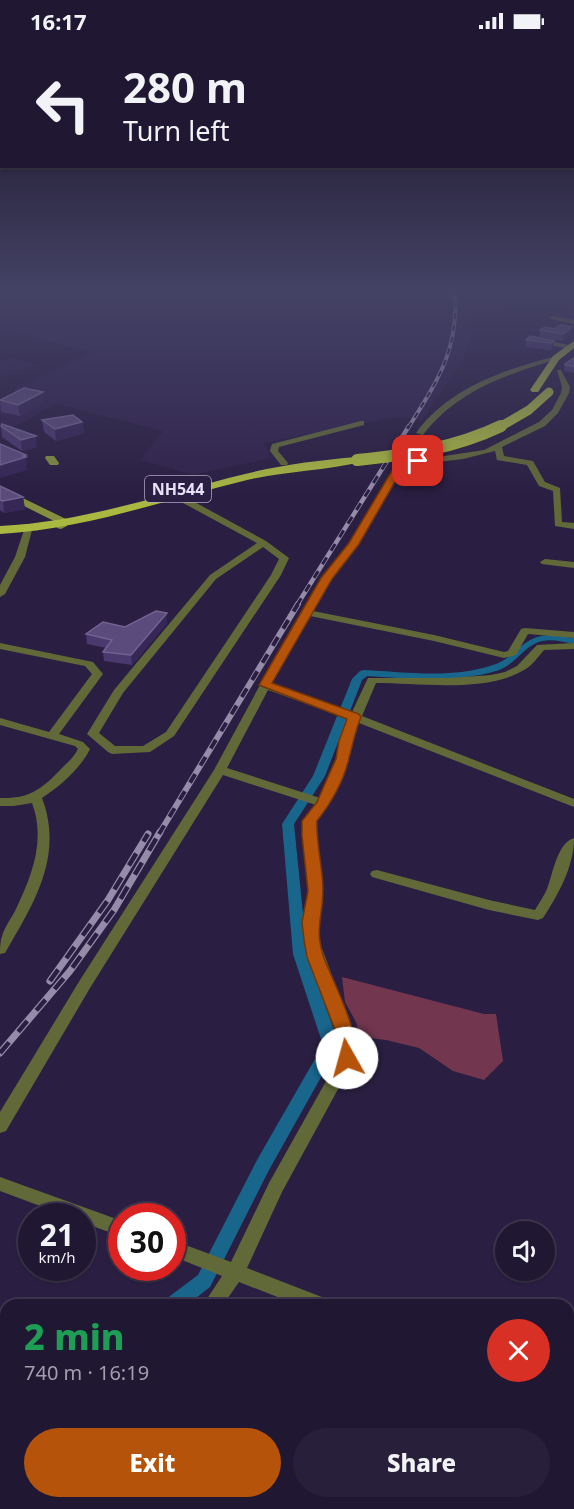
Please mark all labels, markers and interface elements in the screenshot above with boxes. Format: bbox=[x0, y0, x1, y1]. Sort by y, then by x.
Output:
text: 16:17 bbox=[30, 6, 87, 36]
text: 280 m bbox=[123, 58, 247, 115]
icon: left bbox=[24, 66, 102, 144]
text: Turn left bbox=[123, 112, 229, 149]
pin bbox=[392, 435, 443, 486]
icon: arrive bbox=[401, 444, 434, 477]
road number: NH544 bbox=[145, 476, 211, 502]
position arrow bbox=[315, 1026, 379, 1090]
speed limit sign: 30 bbox=[108, 1203, 186, 1281]
text: 21 bbox=[40, 1214, 74, 1255]
map controls bbox=[495, 1221, 555, 1281]
button: sound bbox=[495, 1221, 555, 1281]
text: km/h bbox=[39, 1247, 75, 1267]
text: 2 min bbox=[24, 1312, 125, 1361]
button: close bbox=[487, 1319, 550, 1382]
text: 740 m · 16:19 bbox=[24, 1359, 149, 1386]
button: Exit bbox=[24, 1428, 281, 1497]
button: Share bbox=[293, 1428, 550, 1497]

